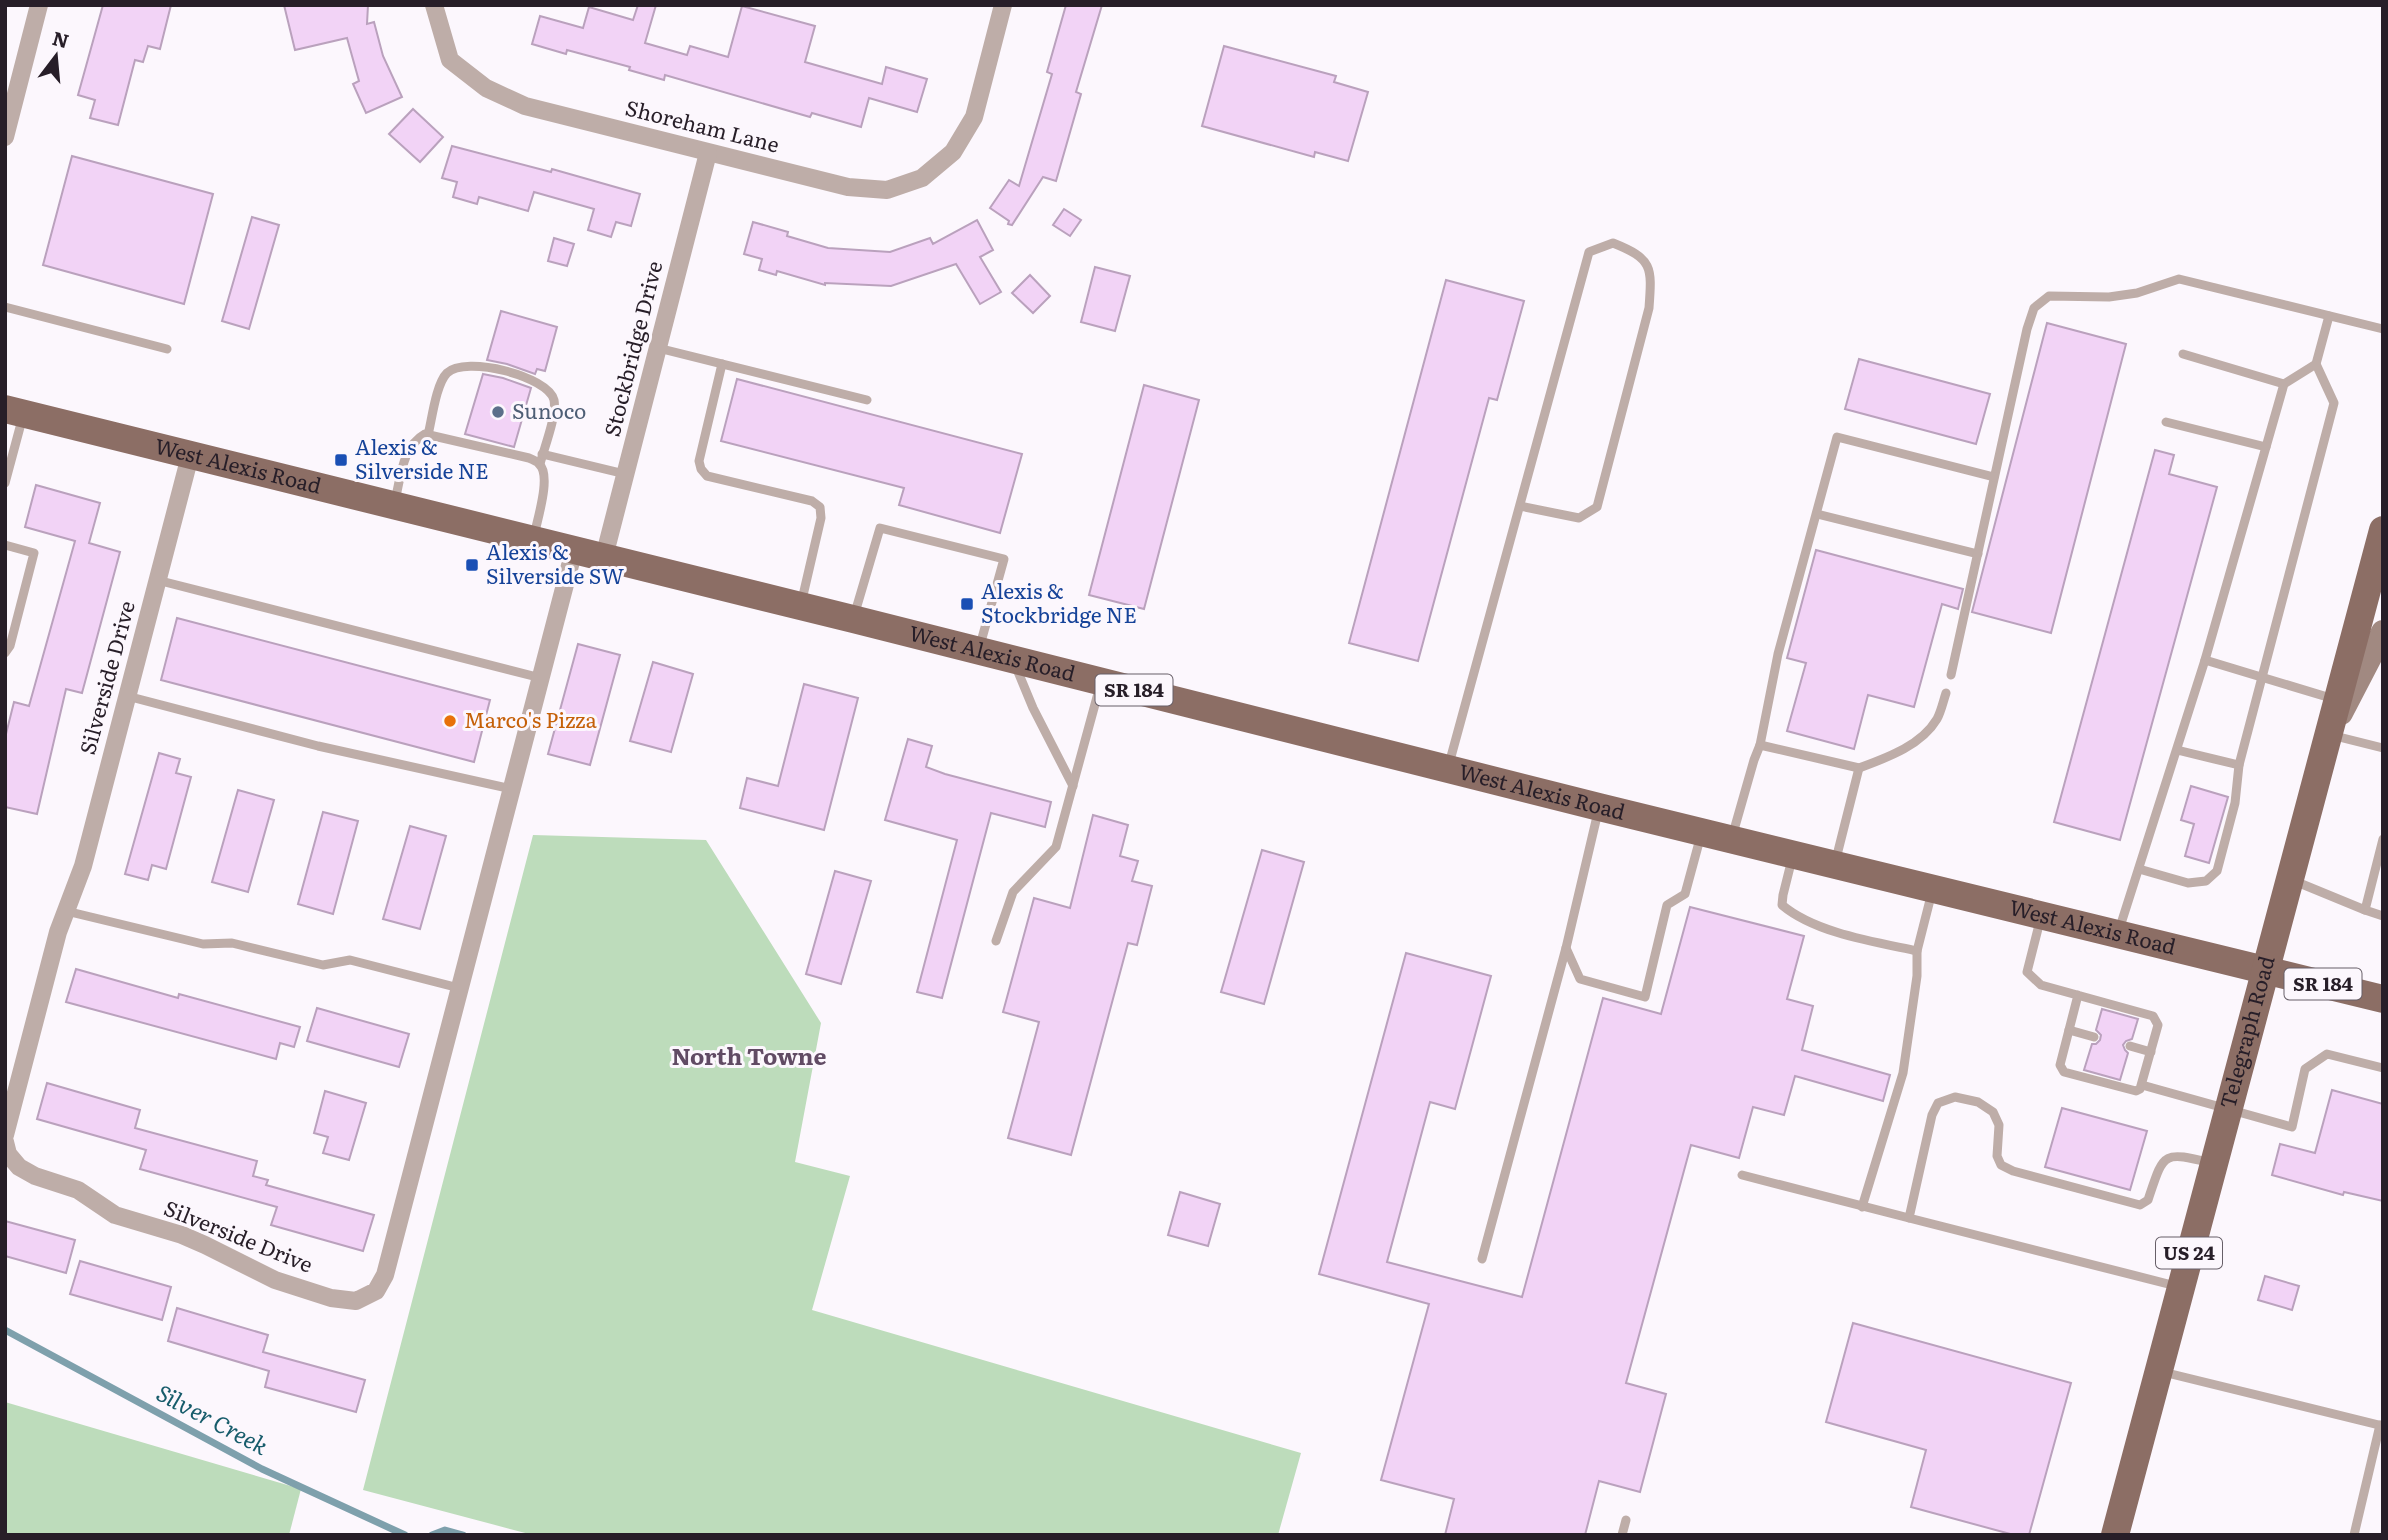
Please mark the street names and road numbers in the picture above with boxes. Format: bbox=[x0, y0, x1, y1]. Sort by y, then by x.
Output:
street label: Shoreham Lane bbox=[622, 90, 783, 159]
street label: Stockbridge Drive bbox=[595, 257, 668, 439]
street label: West Alexis Road bbox=[152, 429, 325, 500]
street label: Silverside Drive bbox=[70, 597, 141, 758]
street label: West Alexis Road bbox=[906, 616, 1079, 687]
road number: SR 184 bbox=[1096, 674, 1172, 706]
street label: West Alexis Road bbox=[1456, 754, 1629, 826]
street label: West Alexis Road bbox=[2007, 890, 2180, 961]
street label: Telegraph Road bbox=[2210, 952, 2281, 1111]
road number: SR 184 bbox=[2284, 968, 2362, 1000]
street label: Silverside Drive bbox=[160, 1191, 318, 1279]
road number: US 24 bbox=[2156, 1238, 2222, 1268]

